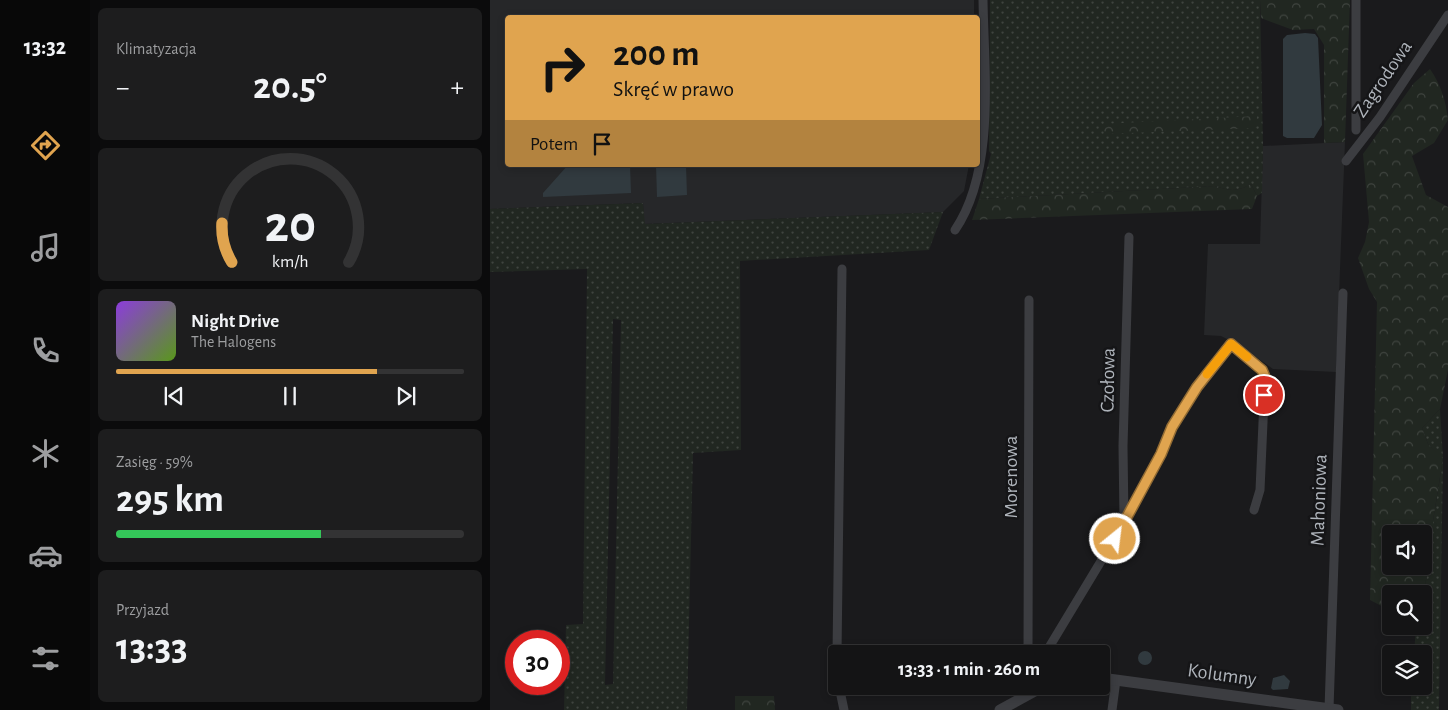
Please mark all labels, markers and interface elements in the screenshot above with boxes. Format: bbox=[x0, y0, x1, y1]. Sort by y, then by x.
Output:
icon: right bbox=[530, 35, 595, 100]
text: 13:32 bbox=[24, 36, 66, 58]
text: 200 m bbox=[613, 37, 700, 72]
street label: Zagrodowa bbox=[1350, 37, 1416, 121]
text: Klimatyzacja bbox=[116, 41, 196, 57]
text: 20.5° bbox=[253, 68, 327, 106]
text: − bbox=[116, 74, 129, 102]
text: + bbox=[451, 74, 464, 102]
text: Skręć w prawo bbox=[613, 78, 734, 100]
icon: directions bbox=[28, 128, 63, 163]
icon: arrive bbox=[588, 130, 616, 158]
text: Potem bbox=[530, 135, 578, 154]
text: 20 bbox=[264, 199, 316, 251]
icon: music bbox=[28, 230, 63, 265]
text: km/h bbox=[272, 253, 308, 271]
text: Night Drive bbox=[191, 312, 279, 331]
icon: phone bbox=[28, 333, 63, 368]
text: The Halogens bbox=[191, 334, 276, 350]
street label: Czołowa bbox=[1097, 347, 1119, 413]
pin bbox=[1243, 374, 1285, 416]
icon: arrive bbox=[1250, 381, 1278, 409]
icon: previous bbox=[160, 382, 188, 410]
icon: pause bbox=[276, 382, 304, 410]
icon: next bbox=[392, 382, 420, 410]
icon: climate bbox=[28, 436, 63, 471]
street label: Morenowa bbox=[1001, 436, 1021, 518]
text: Zasięg · 59% bbox=[116, 454, 193, 470]
street label: Mahoniowa bbox=[1307, 454, 1331, 546]
text: 295 km bbox=[116, 481, 224, 519]
position arrow bbox=[1088, 512, 1140, 564]
map controls bbox=[1382, 525, 1432, 695]
button: sound bbox=[1382, 525, 1432, 575]
icon: car bbox=[28, 538, 63, 573]
button: search bbox=[1382, 585, 1432, 635]
text: Przyjazd bbox=[116, 602, 169, 618]
text: 13:33 bbox=[116, 629, 188, 667]
speed limit sign: 30 bbox=[505, 630, 570, 695]
icon: filters bbox=[28, 641, 63, 676]
button: layers bbox=[1382, 645, 1432, 695]
text: 13:33 · 1 min · 260 m bbox=[898, 660, 1040, 679]
street label: Kolumny bbox=[1186, 660, 1258, 690]

